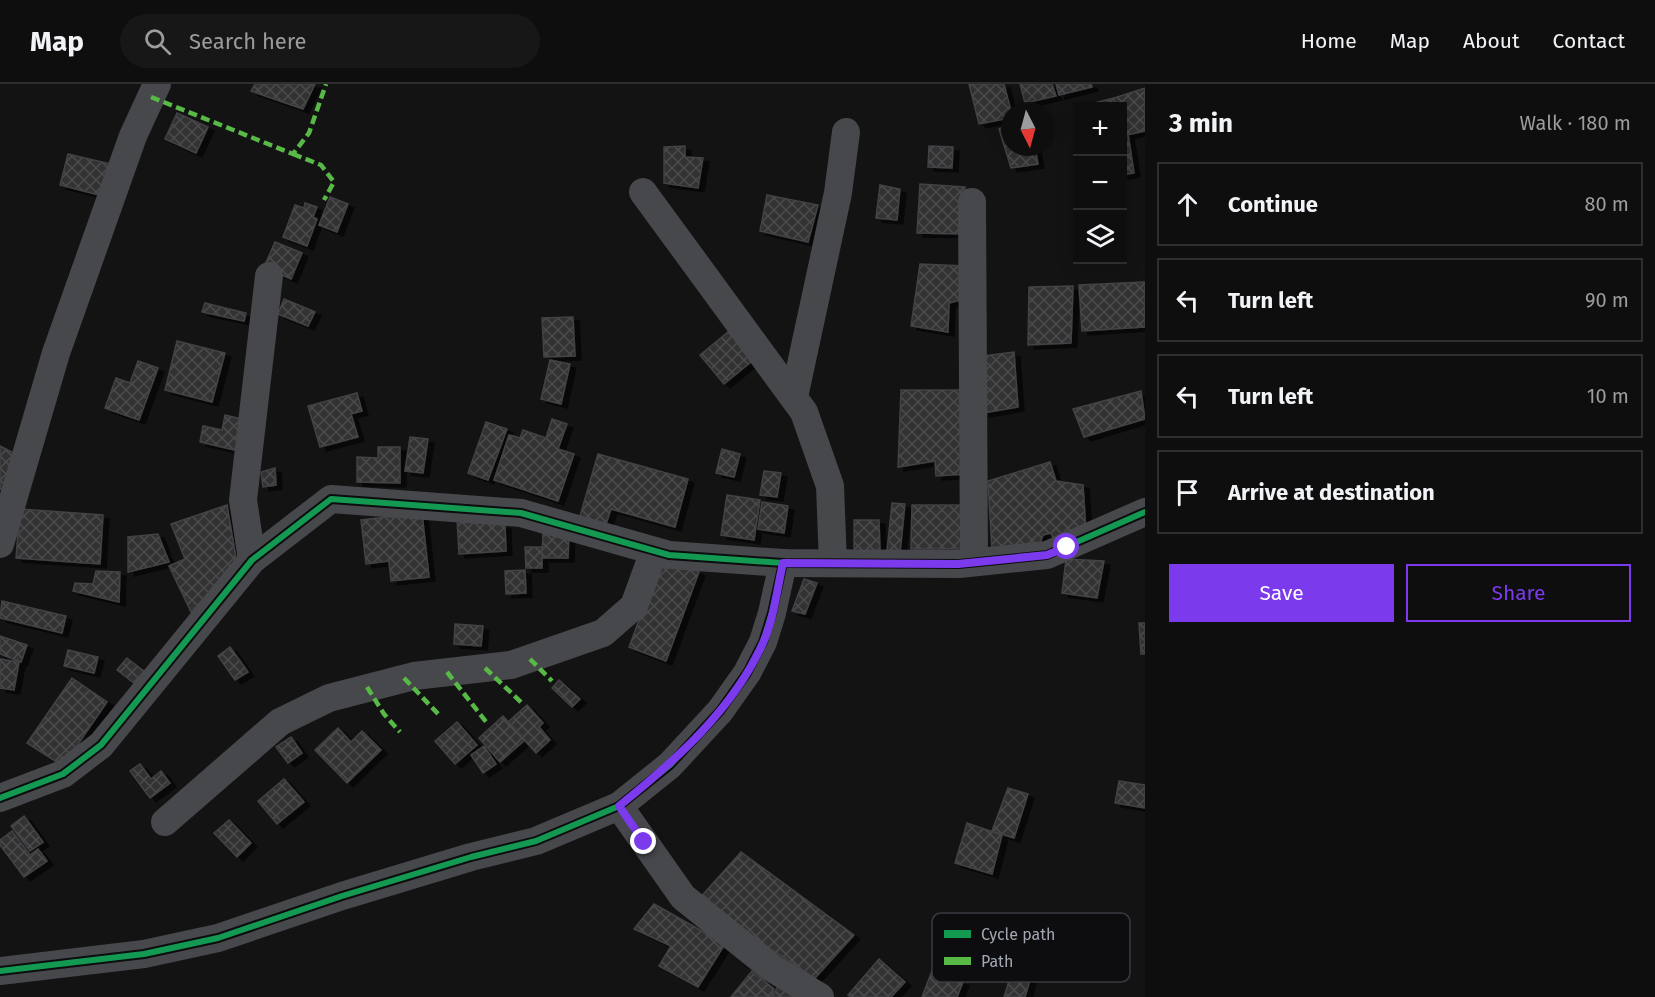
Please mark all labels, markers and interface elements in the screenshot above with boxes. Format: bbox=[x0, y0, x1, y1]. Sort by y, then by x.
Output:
search box bbox=[120, 14, 540, 68]
text: Map bbox=[30, 25, 84, 58]
icon: search bbox=[141, 25, 174, 58]
text: Search here bbox=[189, 28, 307, 55]
text: Home bbox=[1301, 28, 1357, 54]
text: Map bbox=[1390, 28, 1430, 54]
text: About bbox=[1463, 28, 1520, 54]
text: Contact bbox=[1553, 28, 1625, 54]
north arrow bbox=[1001, 102, 1055, 156]
map controls bbox=[1073, 102, 1127, 264]
button: + bbox=[1073, 102, 1127, 156]
text: 3 min bbox=[1169, 108, 1233, 139]
text: Walk · 180 m bbox=[1520, 111, 1631, 135]
button: − bbox=[1073, 156, 1127, 210]
icon: ahead bbox=[1171, 188, 1204, 221]
text: Continue bbox=[1228, 191, 1318, 218]
text: 80 m bbox=[1584, 192, 1629, 216]
button: layers bbox=[1073, 210, 1127, 264]
icon: left bbox=[1171, 284, 1204, 317]
text: Turn left bbox=[1228, 287, 1313, 314]
text: 90 m bbox=[1585, 288, 1629, 312]
icon: left bbox=[1171, 380, 1204, 413]
text: Turn left bbox=[1228, 383, 1313, 410]
text: 10 m bbox=[1587, 384, 1629, 408]
icon: arrive bbox=[1171, 476, 1204, 509]
text: Arrive at destination bbox=[1228, 479, 1435, 506]
route start bbox=[1053, 533, 1079, 559]
button: Save bbox=[1169, 564, 1394, 622]
button: Share bbox=[1406, 564, 1631, 622]
route end bbox=[630, 828, 656, 854]
legend bbox=[932, 913, 1130, 982]
text: Cycle path bbox=[981, 925, 1055, 944]
text: Path bbox=[981, 952, 1013, 971]

